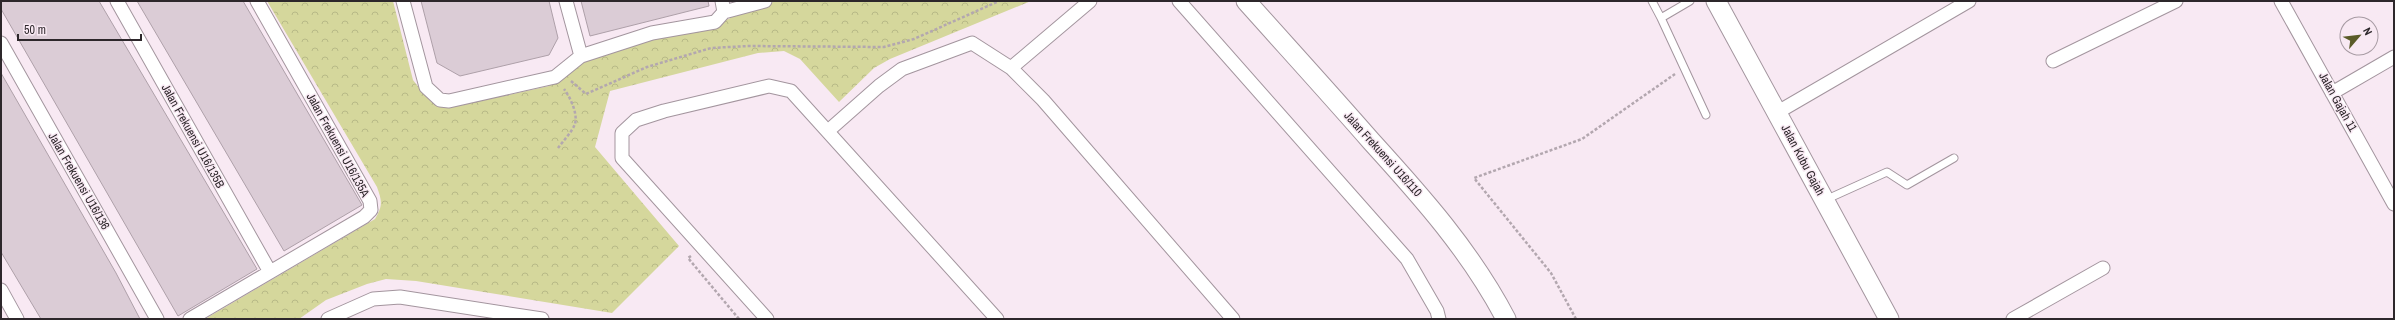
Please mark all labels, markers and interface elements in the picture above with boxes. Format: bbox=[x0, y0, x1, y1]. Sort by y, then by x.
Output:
scale bar bbox=[18, 16, 141, 42]
north arrow bbox=[2339, 16, 2379, 56]
text: 50 m bbox=[24, 22, 46, 38]
text: N bbox=[2360, 25, 2376, 37]
street label: Jalan Gajah 11 bbox=[2315, 69, 2361, 135]
street label: Jalan Frekuensi U16/135B bbox=[158, 81, 228, 191]
street label: Jalan Frekuensi U16/135A bbox=[303, 90, 373, 200]
street label: Jalan Frekuensi U16/110 bbox=[1341, 108, 1425, 200]
street label: Jalan Kubu Gajah bbox=[1778, 122, 1828, 198]
street label: Jalan Frekuensi U16/136 bbox=[45, 129, 113, 233]

